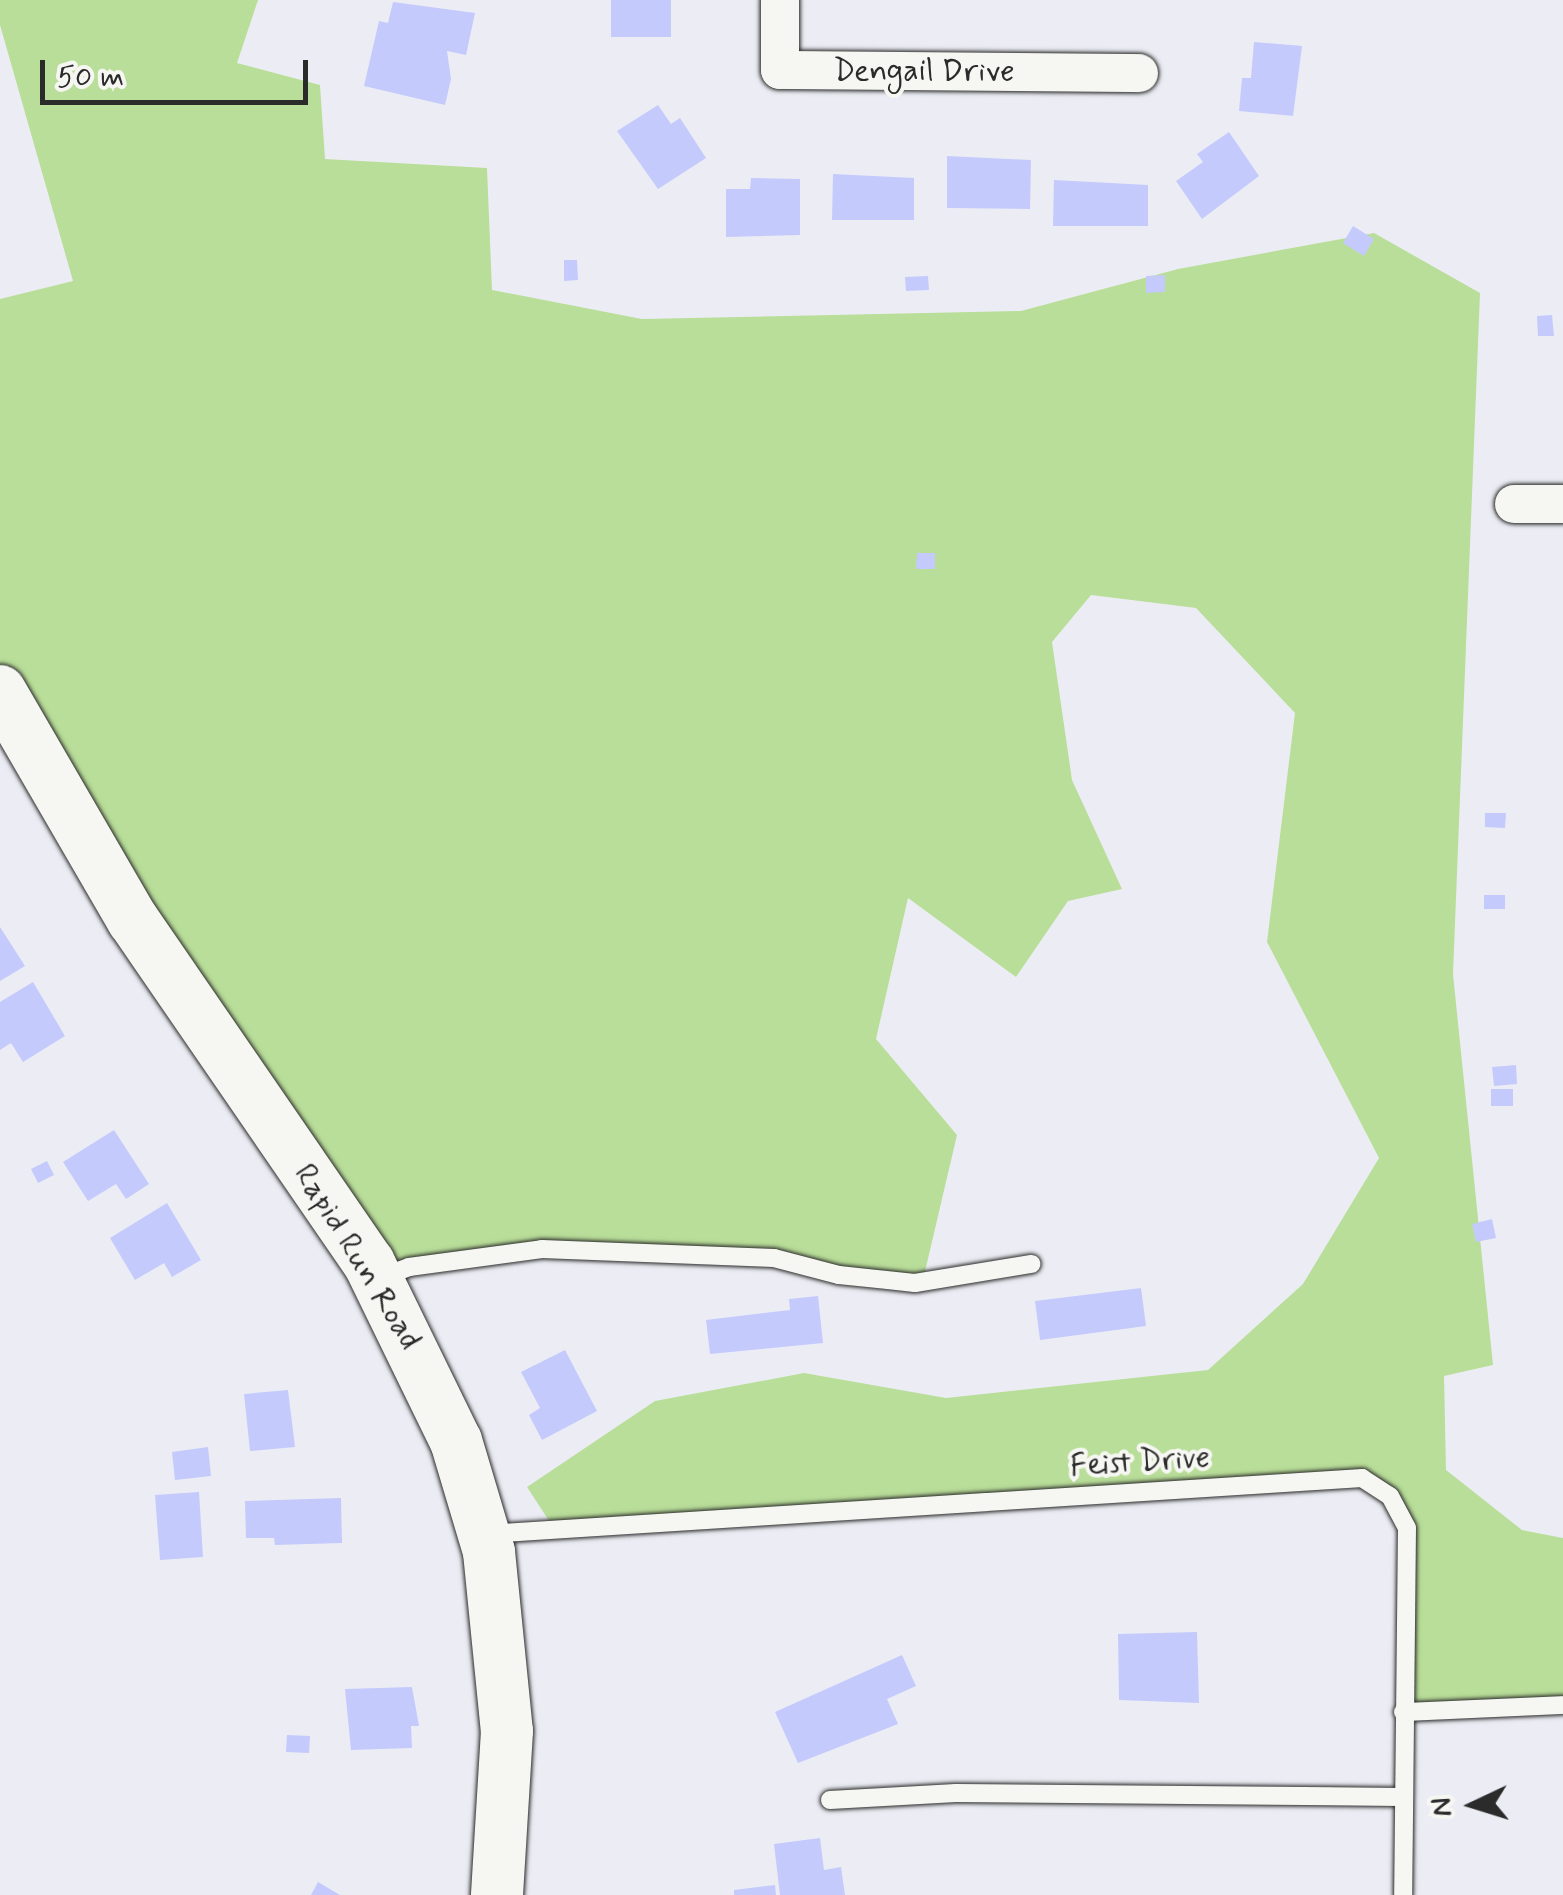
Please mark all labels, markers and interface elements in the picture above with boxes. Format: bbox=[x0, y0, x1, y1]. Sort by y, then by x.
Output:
scale bar bbox=[45, 40, 312, 102]
street label: Dengail Drive bbox=[834, 52, 1014, 90]
text: 50 m bbox=[57, 58, 124, 97]
street label: Rapid Run Road bbox=[286, 1159, 428, 1355]
street label: Feist Drive bbox=[1069, 1438, 1211, 1486]
north arrow bbox=[1423, 1755, 1523, 1855]
text: N bbox=[1423, 1797, 1462, 1818]

